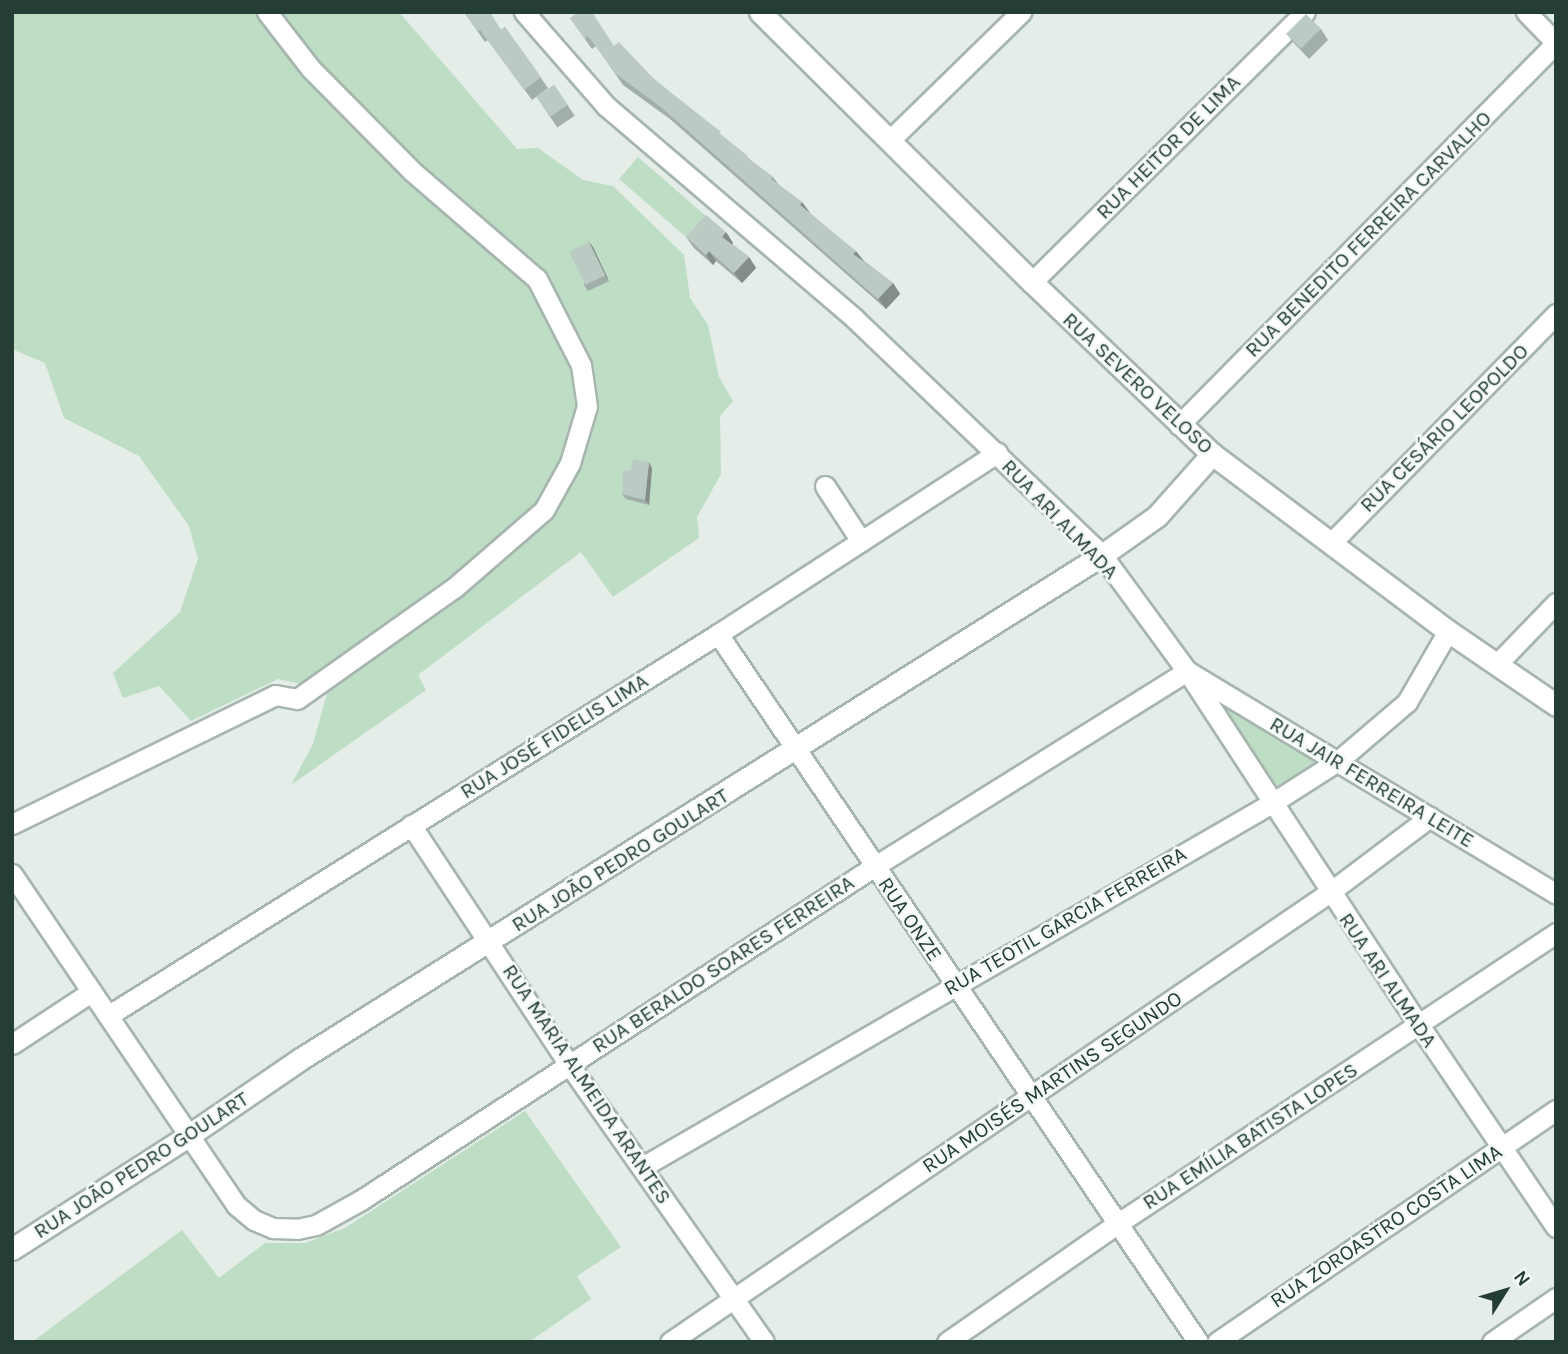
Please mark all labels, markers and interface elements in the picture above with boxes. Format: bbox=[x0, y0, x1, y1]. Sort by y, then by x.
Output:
street label: RUA HEITOR DE LIMA bbox=[1091, 70, 1245, 224]
street label: RUA BENEDITO FERREIRA CARVALHO bbox=[1240, 106, 1496, 362]
street label: RUA SEVERO VELOSO bbox=[1058, 307, 1218, 459]
street label: RUA CESÁRIO LEOPOLDO bbox=[1355, 339, 1533, 517]
street label: RUA ARI ALMADA bbox=[996, 454, 1124, 584]
street label: RUA JOSÉ FIDELIS LIMA bbox=[455, 668, 653, 804]
street label: RUA JAIR FERREIRA LEITE bbox=[1265, 711, 1479, 853]
street label: RUA JOÃO PEDRO GOULART bbox=[507, 783, 733, 937]
street label: RUA TEOTIL GARCIA FERREIRA bbox=[939, 841, 1191, 1001]
street label: RUA BERALDO SOARES FERREIRA bbox=[587, 870, 859, 1058]
street label: RUA ONZE bbox=[873, 872, 947, 966]
street label: RUA ARI ALMADA bbox=[1334, 908, 1442, 1052]
street label: RUA MARIA ALMEIDA ARANTES bbox=[497, 959, 677, 1209]
street label: RUA MOISÉS MARTINS SEGUNDO bbox=[917, 986, 1187, 1178]
street label: RUA EMÍLIA BATISTA LOPES bbox=[1138, 1057, 1362, 1215]
street label: RUA JOÃO PEDRO GOULART bbox=[29, 1086, 253, 1244]
street label: RUA ZOROASTRO COSTA LIMA bbox=[1265, 1139, 1507, 1313]
north arrow bbox=[1470, 1256, 1540, 1326]
text: N bbox=[1509, 1266, 1535, 1290]

